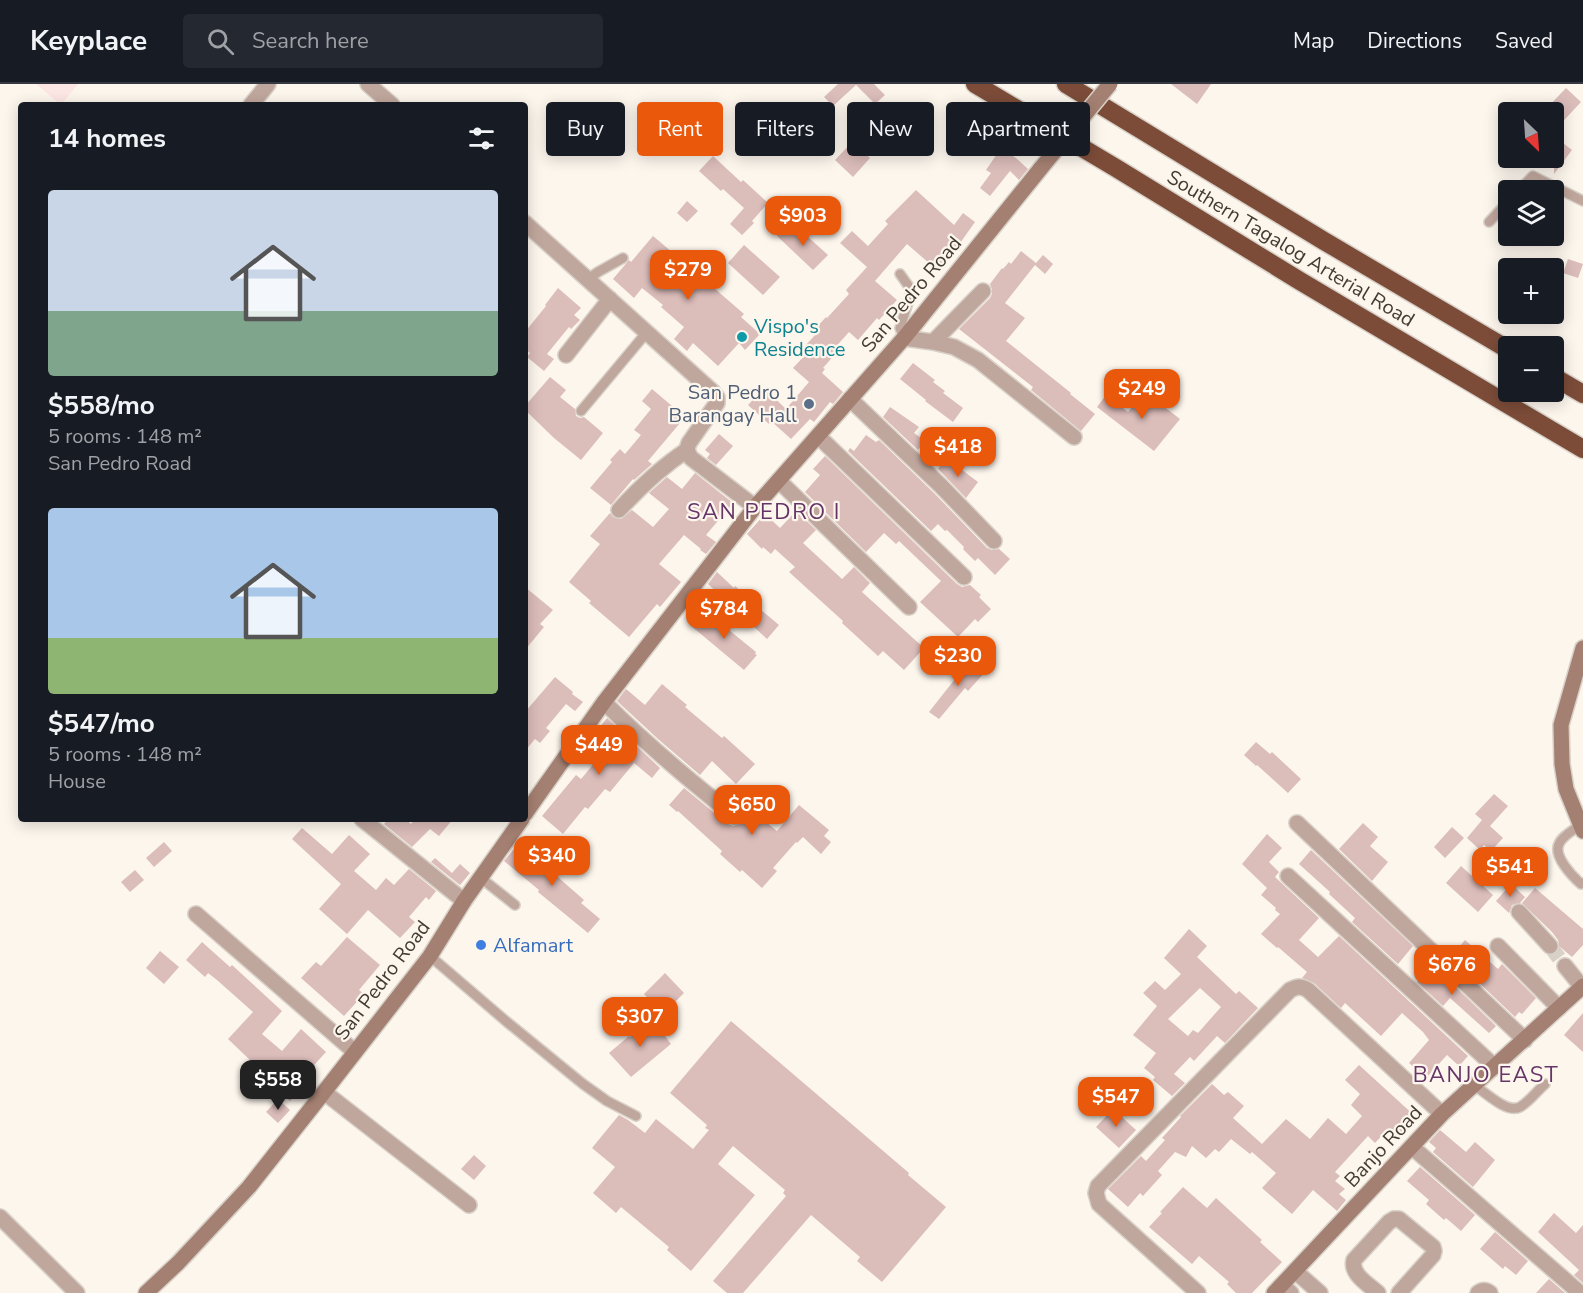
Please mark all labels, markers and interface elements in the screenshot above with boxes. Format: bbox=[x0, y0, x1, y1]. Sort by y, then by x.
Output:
search box bbox=[183, 14, 603, 68]
text: Keyplace bbox=[30, 22, 147, 60]
icon: search bbox=[204, 25, 237, 58]
text: Search here bbox=[252, 26, 369, 56]
text: Map bbox=[1293, 27, 1334, 55]
text: Directions bbox=[1367, 27, 1462, 55]
text: Saved bbox=[1495, 27, 1553, 55]
chip: Buy bbox=[546, 102, 625, 156]
chip: Rent bbox=[637, 102, 723, 156]
chip: Filters bbox=[735, 102, 835, 156]
chip: New bbox=[847, 102, 934, 156]
chip: Apartment bbox=[946, 102, 1090, 156]
north arrow bbox=[1498, 102, 1564, 168]
map controls bbox=[1498, 102, 1564, 402]
text: 14 homes bbox=[48, 121, 166, 156]
icon: filters bbox=[465, 122, 498, 155]
street label: Southern Tagalog Arterial Road bbox=[1162, 164, 1420, 333]
button: layers bbox=[1498, 180, 1564, 246]
pin: $903 bbox=[767, 196, 839, 247]
text: $903 bbox=[779, 202, 827, 229]
icon: home bbox=[219, 229, 327, 337]
street label: San Pedro Road bbox=[855, 231, 968, 358]
pin: $279 bbox=[652, 250, 724, 301]
text: $279 bbox=[664, 256, 712, 283]
button: + bbox=[1498, 258, 1564, 324]
place label: Vispo's Residence bbox=[753, 313, 845, 363]
marker: Vispo's Residence bbox=[735, 330, 749, 344]
button: − bbox=[1498, 336, 1564, 402]
pin: $249 bbox=[1106, 369, 1178, 420]
text: $249 bbox=[1118, 375, 1166, 402]
place label: San Pedro 1 Barangay Hall bbox=[669, 379, 797, 429]
text: $558/mo bbox=[48, 388, 155, 423]
marker: San Pedro 1 Barangay Hall bbox=[802, 397, 816, 411]
text: 5 rooms · 148 m² bbox=[48, 423, 202, 450]
pin: $418 bbox=[922, 427, 994, 478]
text: $418 bbox=[934, 433, 982, 460]
text: San Pedro Road bbox=[48, 450, 192, 477]
district label: SAN PEDRO I bbox=[687, 497, 841, 527]
icon: home bbox=[219, 547, 327, 655]
pin: $784 bbox=[688, 589, 760, 640]
text: $784 bbox=[700, 595, 748, 622]
pin: $230 bbox=[922, 636, 994, 687]
text: $230 bbox=[934, 642, 982, 669]
text: $547/mo bbox=[48, 706, 155, 741]
pin: $449 bbox=[563, 725, 635, 776]
text: $449 bbox=[575, 731, 623, 758]
text: 5 rooms · 148 m² bbox=[48, 741, 202, 768]
text: House bbox=[48, 768, 106, 795]
pin: $650 bbox=[716, 785, 788, 836]
text: $650 bbox=[728, 791, 776, 818]
pin: $340 bbox=[516, 836, 588, 887]
text: $340 bbox=[528, 842, 576, 869]
pin: $541 bbox=[1474, 847, 1546, 898]
text: $541 bbox=[1486, 853, 1534, 880]
street label: San Pedro Road bbox=[328, 915, 436, 1046]
place label: Alfamart bbox=[493, 932, 574, 959]
marker: Alfamart bbox=[474, 938, 488, 952]
pin: $676 bbox=[1416, 945, 1488, 996]
text: $676 bbox=[1428, 951, 1476, 978]
pin: $307 bbox=[604, 997, 676, 1048]
text: $307 bbox=[616, 1003, 664, 1030]
pin: $558 bbox=[242, 1060, 314, 1111]
district label: BANJO EAST bbox=[1413, 1060, 1559, 1090]
text: $558 bbox=[254, 1066, 302, 1093]
pin: $547 bbox=[1080, 1077, 1152, 1128]
text: $547 bbox=[1092, 1083, 1140, 1110]
street label: Banjo Road bbox=[1338, 1099, 1428, 1193]

